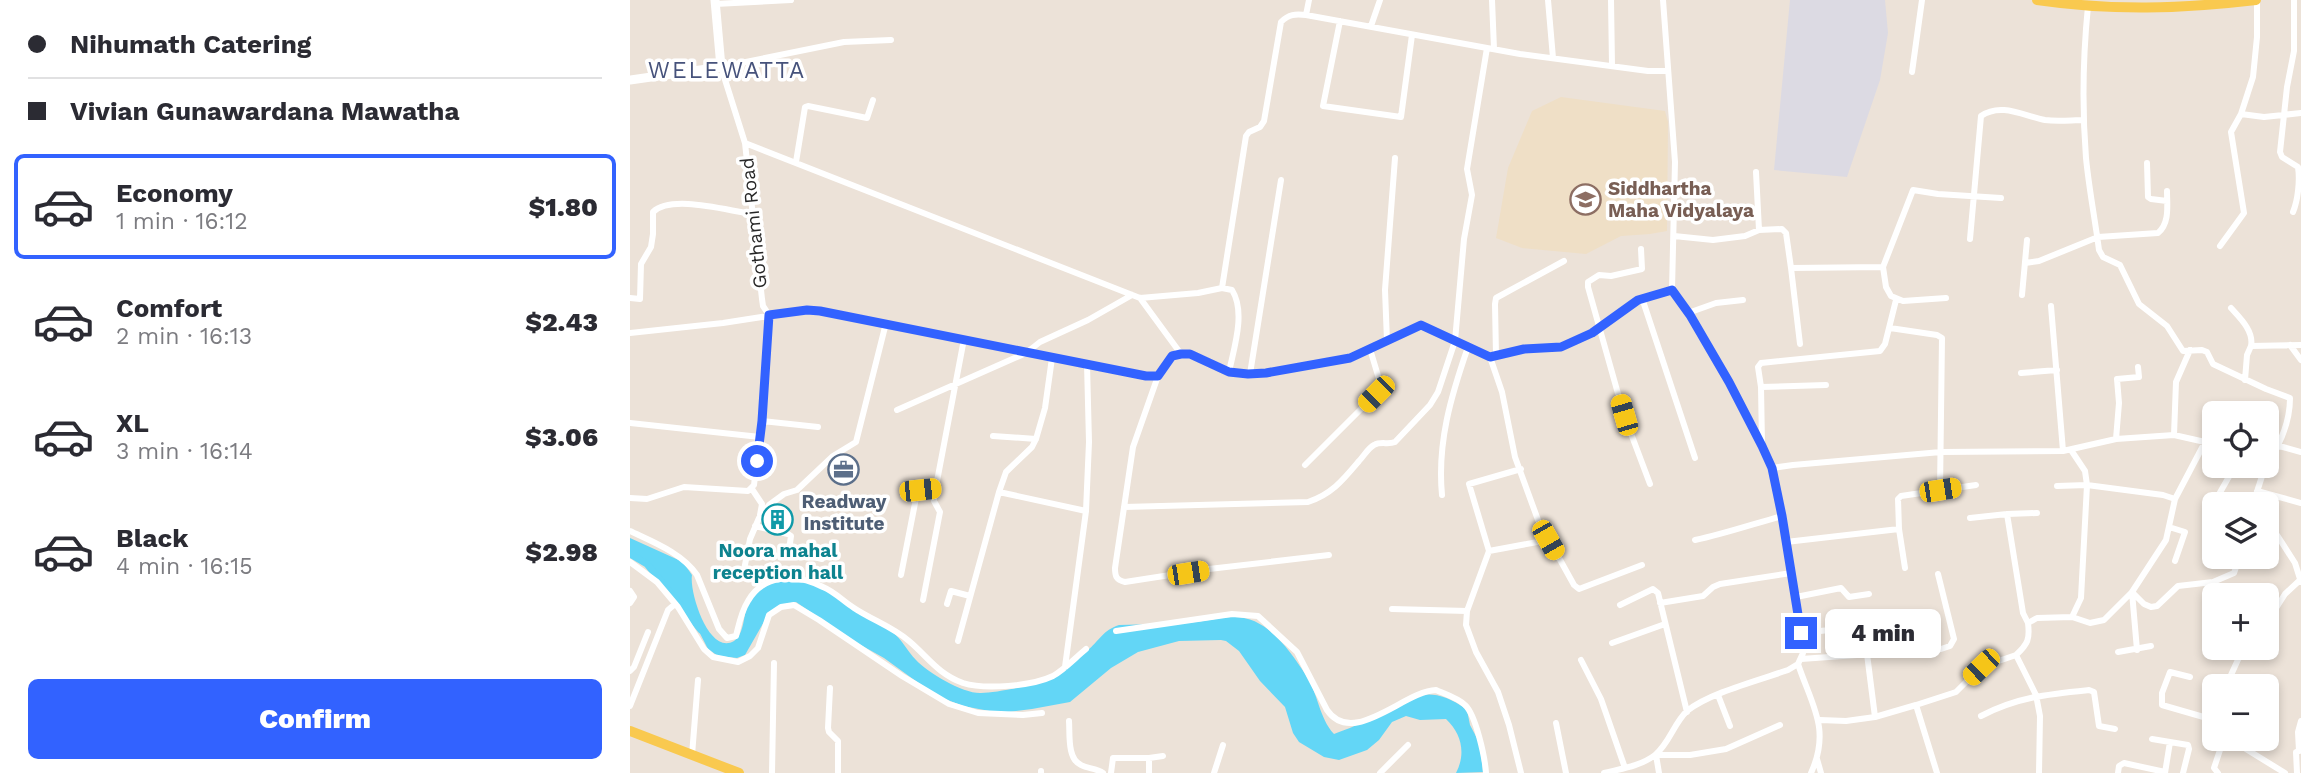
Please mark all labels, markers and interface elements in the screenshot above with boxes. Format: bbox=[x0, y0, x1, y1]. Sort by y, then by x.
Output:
text: Nihumath Catering bbox=[70, 29, 311, 59]
district label: WELEWATTA bbox=[648, 57, 806, 84]
text: Vivian Gunawardana Mawatha bbox=[70, 96, 460, 126]
street label: Gothami Road bbox=[735, 156, 772, 290]
icon: car bbox=[32, 175, 95, 238]
place label: Siddhartha Maha Vidyalaya bbox=[1608, 177, 1754, 222]
text: Economy bbox=[116, 178, 233, 208]
school or university icon: Siddhartha Maha Vidyalaya bbox=[1568, 182, 1602, 216]
text: $1.80 bbox=[528, 192, 598, 222]
text: 1 min · 16:12 bbox=[116, 208, 248, 235]
icon: car bbox=[32, 290, 95, 353]
text: Comfort bbox=[116, 293, 222, 323]
text: $2.43 bbox=[525, 307, 598, 337]
text: 2 min · 16:13 bbox=[116, 323, 252, 350]
car bbox=[1354, 372, 1399, 416]
car bbox=[1609, 392, 1640, 438]
map controls bbox=[2202, 401, 2279, 751]
button: locate bbox=[2202, 401, 2279, 478]
icon: car bbox=[32, 405, 95, 468]
text: XL bbox=[116, 408, 149, 438]
text: $3.06 bbox=[525, 422, 598, 452]
text: 3 min · 16:14 bbox=[116, 438, 253, 465]
route start bbox=[741, 445, 773, 477]
office icon: Readway Institute bbox=[827, 453, 861, 487]
car bbox=[1918, 476, 1963, 504]
car bbox=[899, 477, 942, 503]
place label: Readway Institute bbox=[802, 490, 887, 535]
button: layers bbox=[2202, 492, 2279, 569]
building icon: Noora mahal reception hall bbox=[761, 502, 795, 536]
car bbox=[1529, 517, 1568, 563]
icon: car bbox=[32, 520, 95, 583]
text: Black bbox=[116, 523, 188, 553]
text: $2.98 bbox=[525, 537, 598, 567]
place label: Noora mahal reception hall bbox=[713, 539, 844, 584]
text: 4 min · 16:15 bbox=[116, 553, 253, 580]
car bbox=[1166, 559, 1211, 587]
button: + bbox=[2202, 583, 2279, 660]
callout: 4 min bbox=[1826, 608, 1941, 658]
route end bbox=[1785, 617, 1817, 649]
text: 4 min bbox=[1851, 620, 1915, 647]
car bbox=[1959, 645, 2004, 689]
button: − bbox=[2202, 674, 2279, 751]
button: Confirm bbox=[28, 679, 602, 759]

